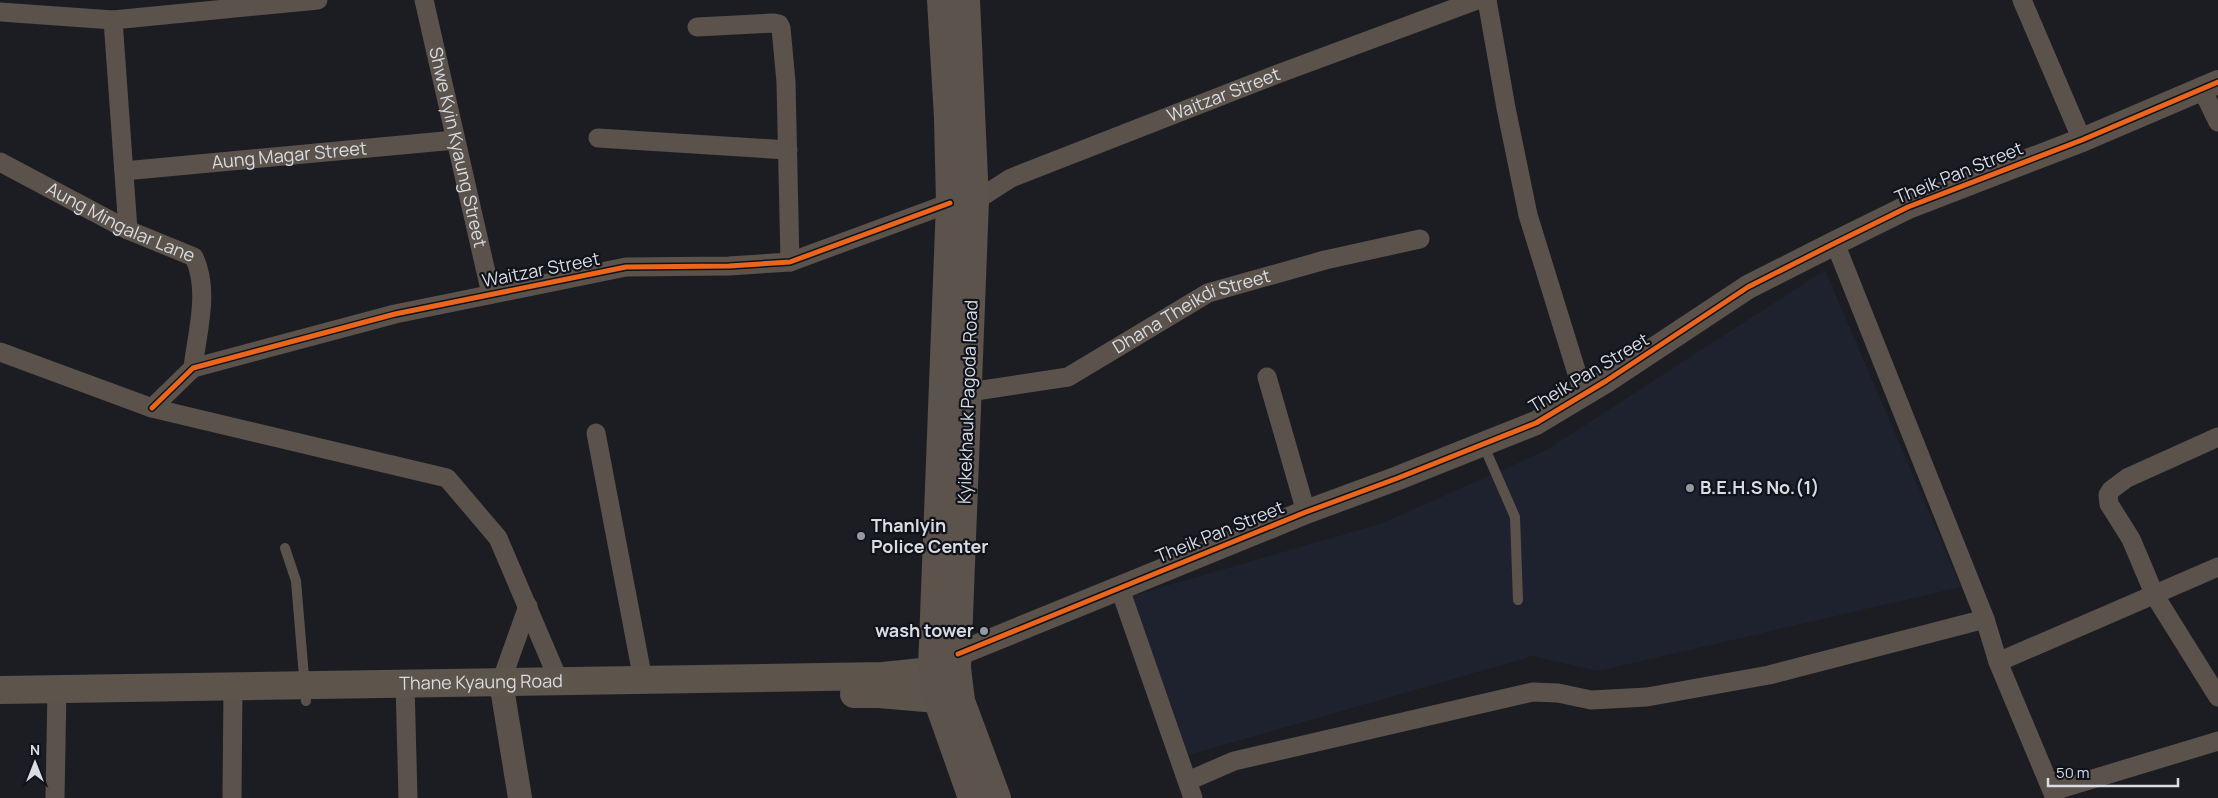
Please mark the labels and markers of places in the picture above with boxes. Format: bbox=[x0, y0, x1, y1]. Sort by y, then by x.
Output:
place label: B.E.H.S No.(1) bbox=[1700, 475, 1820, 499]
marker: B.E.H.S No.(1) bbox=[1684, 482, 1696, 494]
place label: Thanlyin Police Center bbox=[871, 513, 989, 558]
marker: Thanlyin Police Center bbox=[855, 530, 867, 542]
place label: wash tower bbox=[875, 618, 974, 642]
marker: wash tower bbox=[978, 625, 990, 637]

